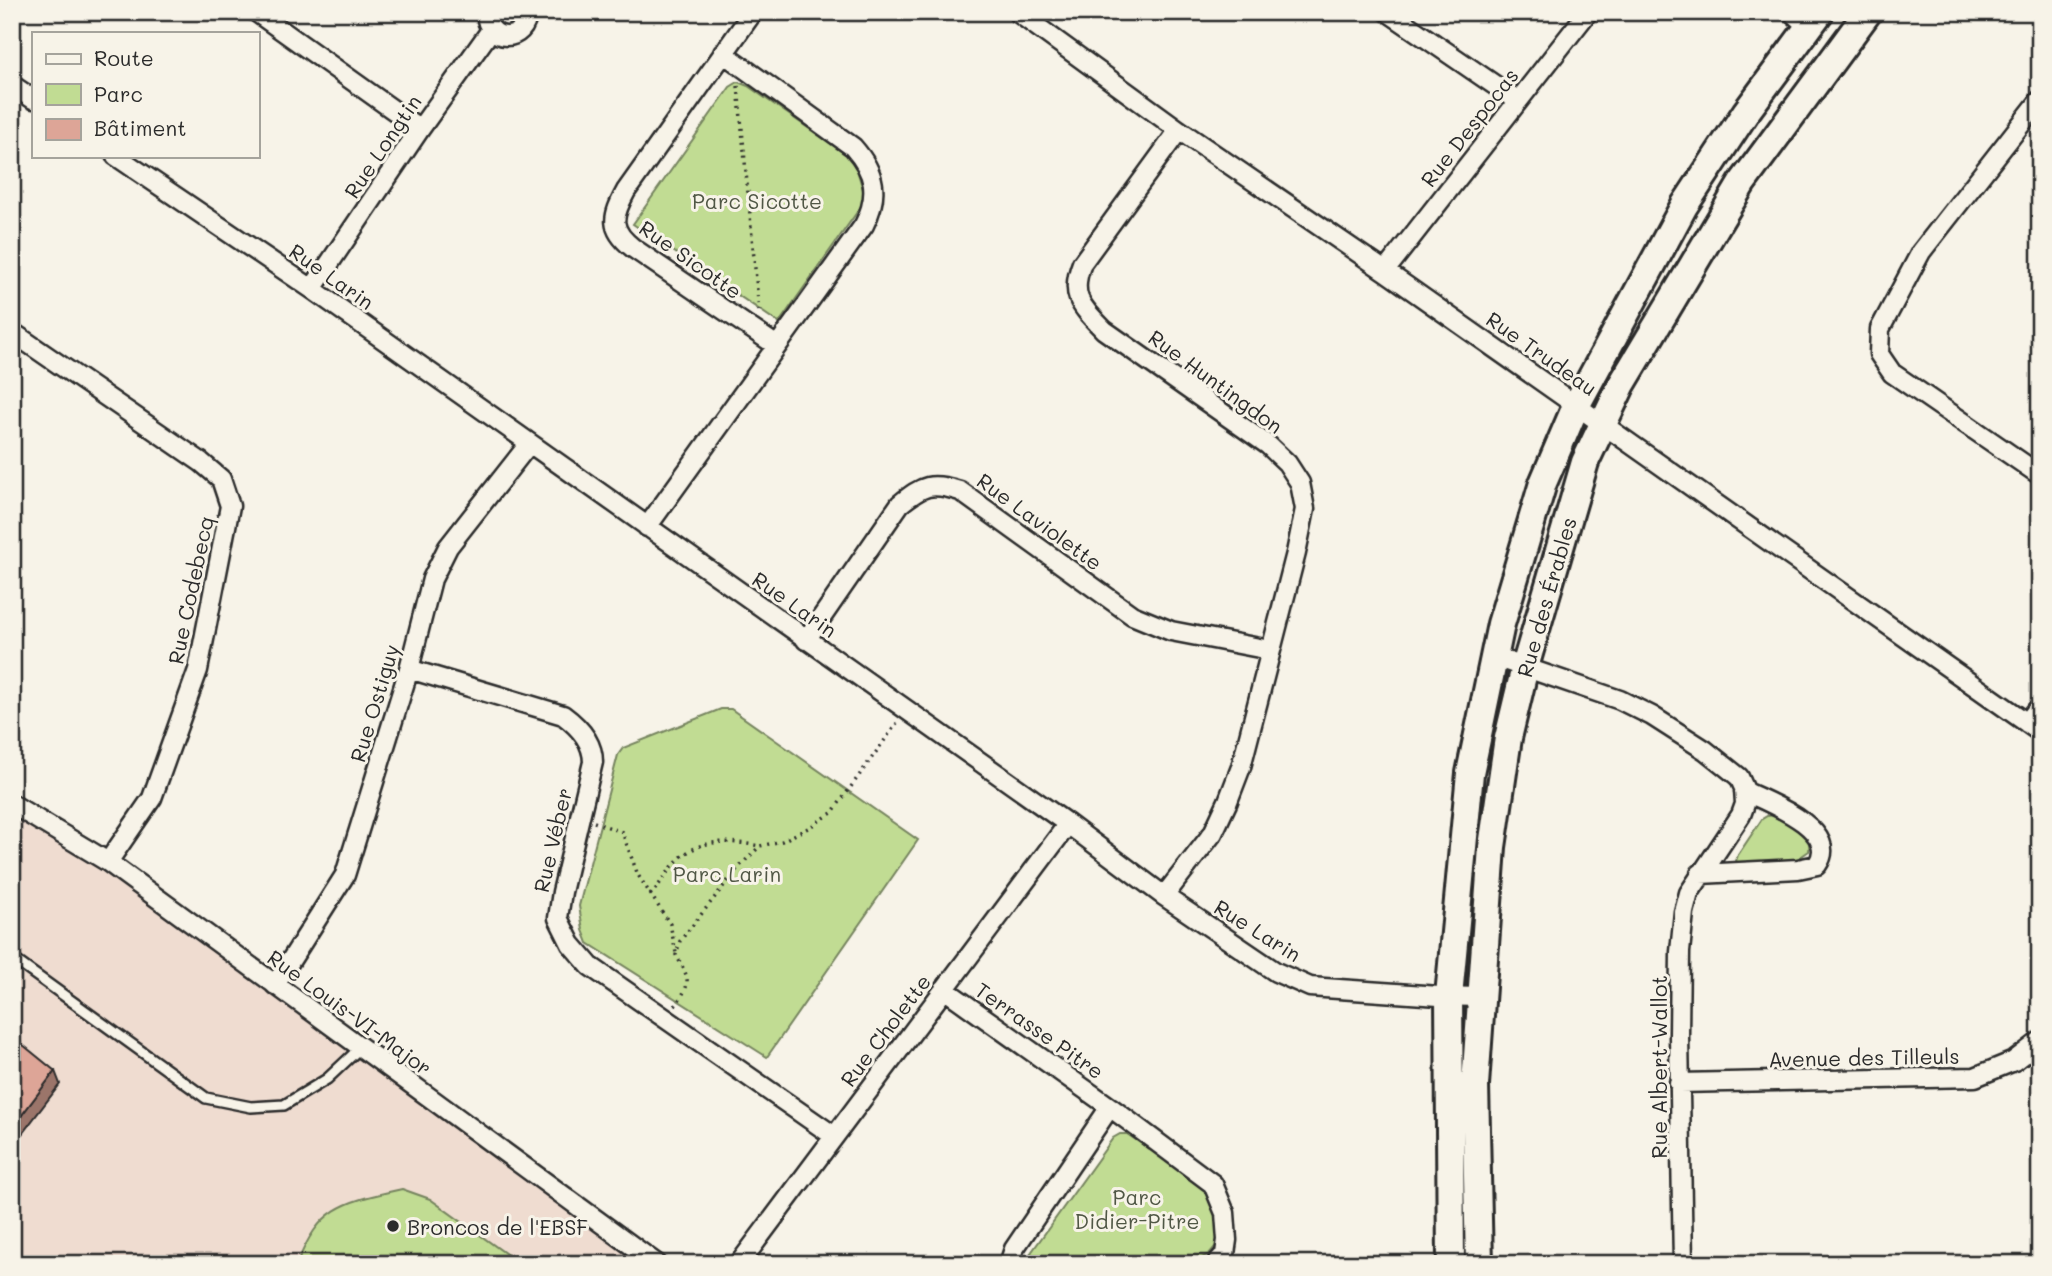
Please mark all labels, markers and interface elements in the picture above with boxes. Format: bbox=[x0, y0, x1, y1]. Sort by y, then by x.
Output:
legend bbox=[32, 32, 259, 158]
text: Route bbox=[94, 44, 154, 71]
street label: Rue Despocas bbox=[1414, 62, 1524, 192]
text: Parc bbox=[94, 80, 143, 107]
street label: Rue Longtin bbox=[337, 89, 427, 203]
text: Bâtiment bbox=[94, 114, 186, 141]
park label: Parc Sicotte bbox=[692, 187, 822, 214]
street label: Rue Sicotte bbox=[634, 214, 748, 304]
street label: Rue Larin bbox=[284, 237, 380, 315]
street label: Rue Trudeau bbox=[1481, 305, 1603, 401]
street label: Rue Huntingdon bbox=[1143, 323, 1289, 439]
street label: Rue Laviolette bbox=[972, 466, 1108, 576]
street label: Rue Codebecq bbox=[161, 514, 219, 666]
street label: Rue des Érables bbox=[1510, 514, 1582, 680]
street label: Rue Larin bbox=[747, 565, 843, 643]
street label: Rue Ostiguy bbox=[343, 641, 405, 765]
street label: Rue Véber bbox=[527, 785, 577, 895]
park label: Parc Larin bbox=[673, 860, 781, 887]
street label: Rue Larin bbox=[1210, 893, 1306, 967]
street label: Rue Louis-VI-Major bbox=[263, 943, 437, 1081]
street label: Rue Cholette bbox=[834, 968, 936, 1092]
street label: Rue Albert-Wallot bbox=[1645, 975, 1672, 1159]
street label: Terrasse Pitre bbox=[970, 976, 1110, 1084]
street label: Avenue des Tilleuls bbox=[1768, 1042, 1960, 1072]
park label: Parc Didier-Pitre bbox=[1074, 1183, 1200, 1234]
place label: Broncos de l'EBSF bbox=[407, 1213, 588, 1240]
marker: Broncos de l'EBSF bbox=[385, 1218, 401, 1234]

